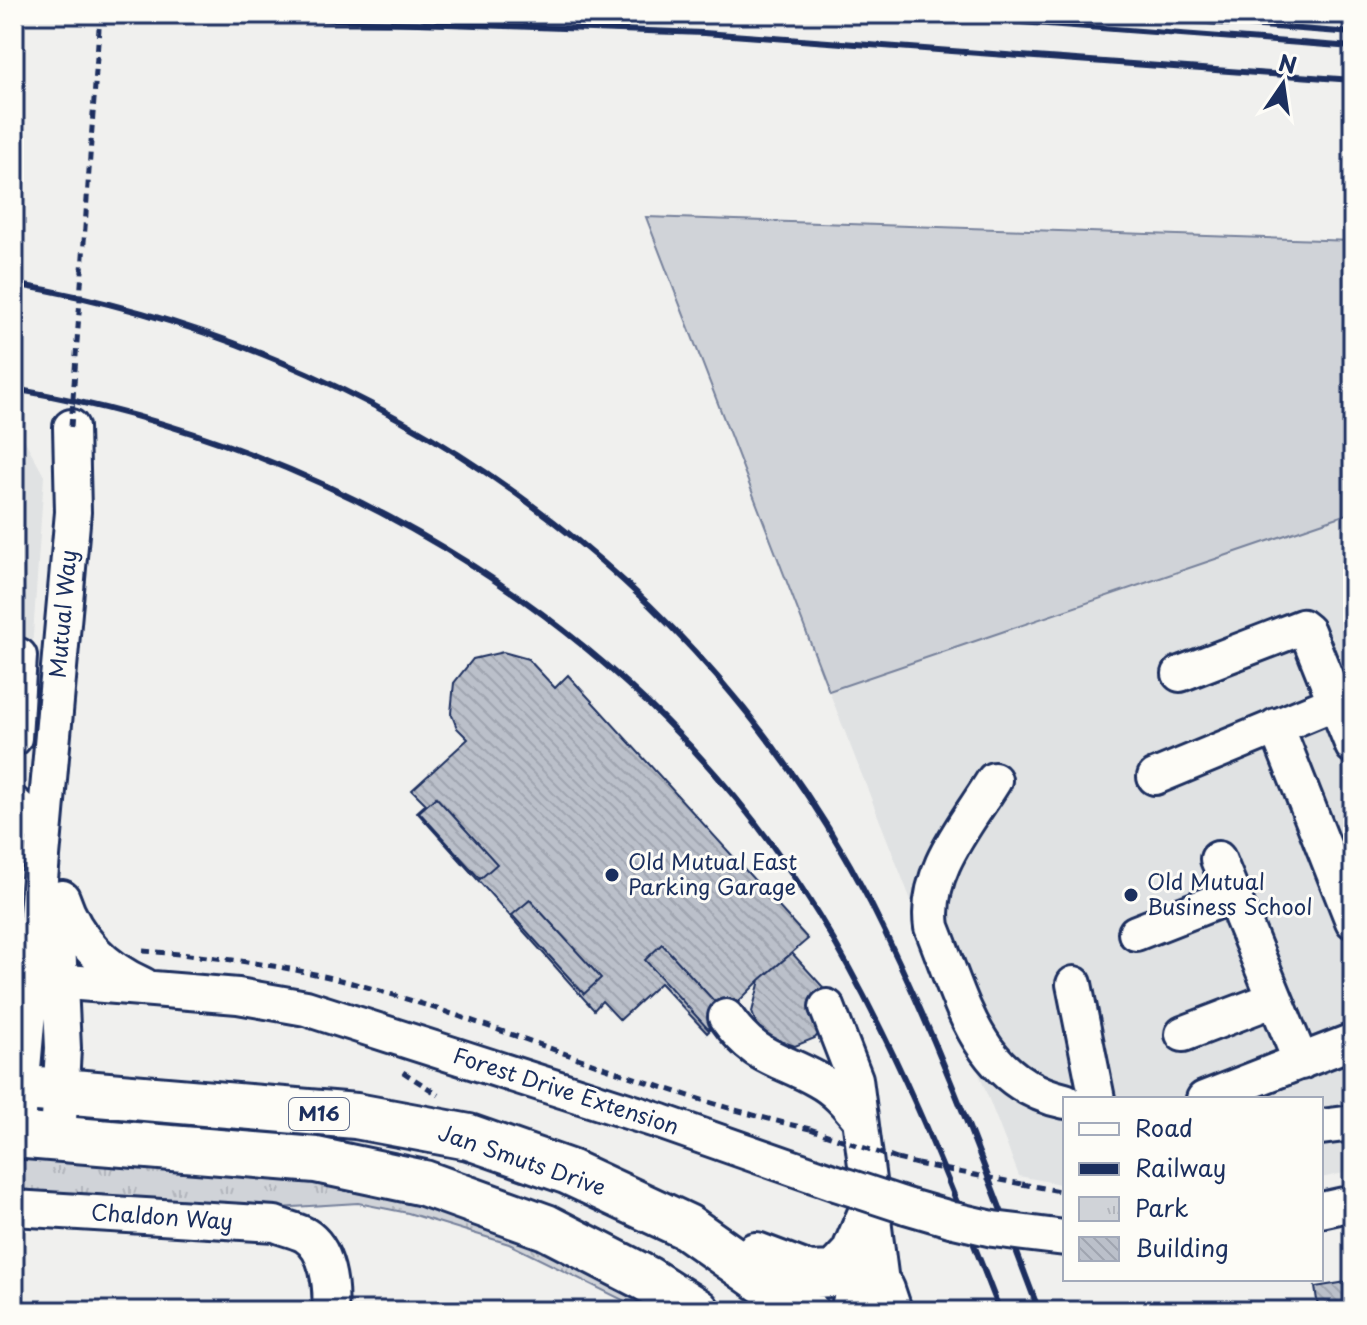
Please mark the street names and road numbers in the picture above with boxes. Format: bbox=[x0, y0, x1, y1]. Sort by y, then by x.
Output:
street label: Mutual Way bbox=[39, 548, 84, 679]
street label: Forest Drive Extension bbox=[449, 1037, 684, 1142]
road number: M16 bbox=[289, 1098, 349, 1130]
street label: Jan Smuts Drive bbox=[434, 1114, 611, 1203]
street label: Chaldon Way bbox=[90, 1194, 234, 1237]

